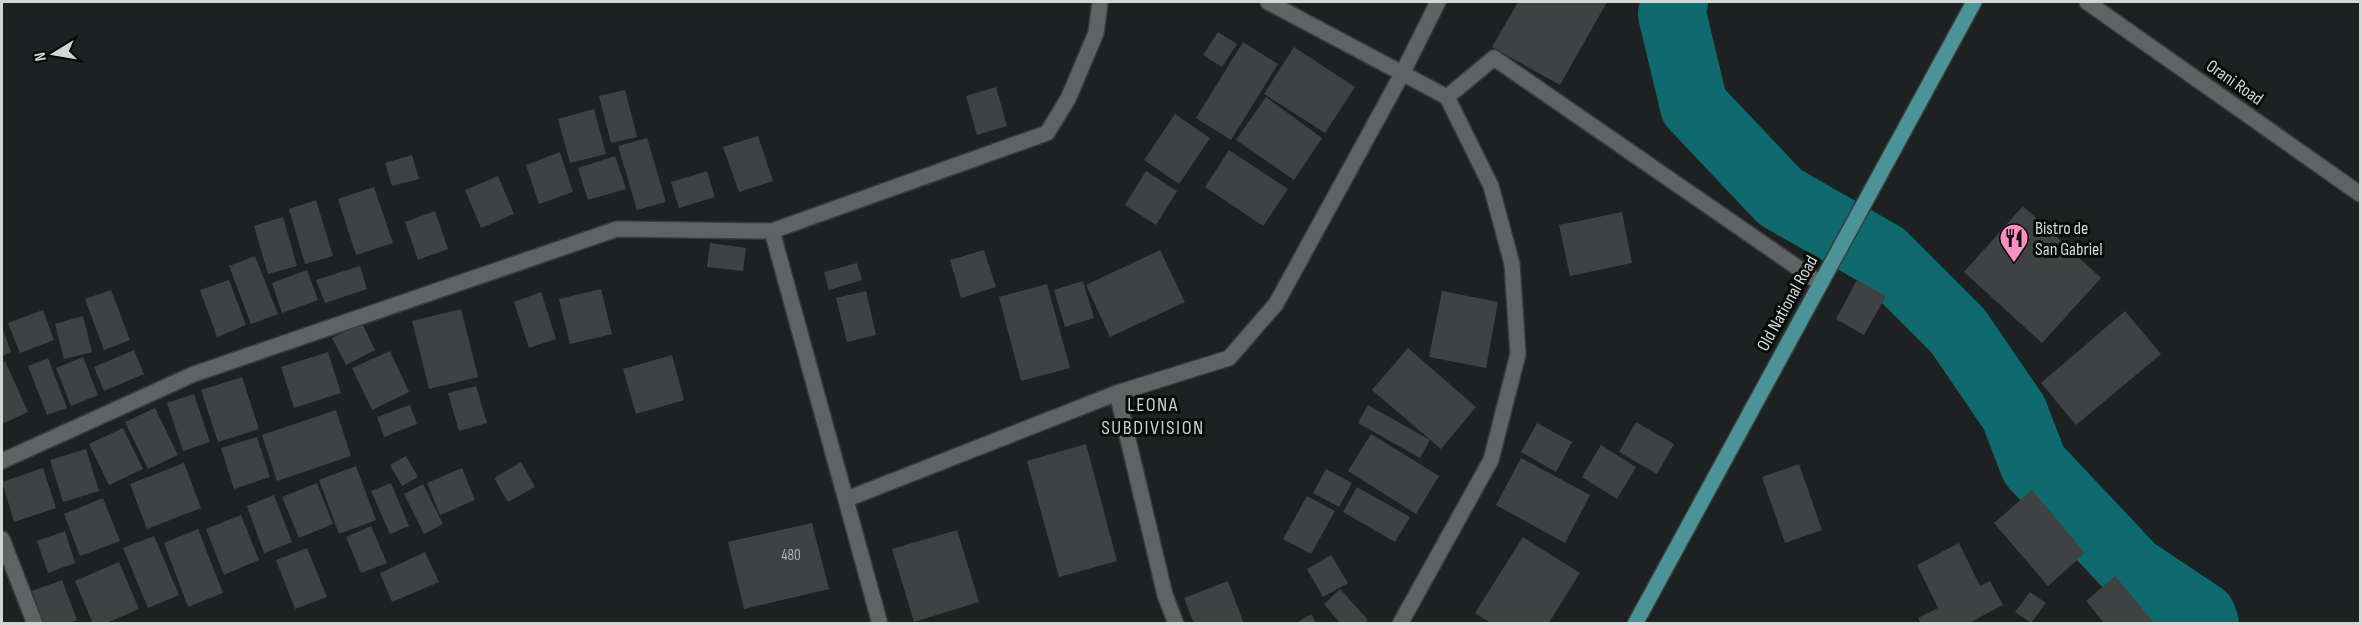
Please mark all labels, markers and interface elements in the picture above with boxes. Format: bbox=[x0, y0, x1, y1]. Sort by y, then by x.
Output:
north arrow bbox=[24, 24, 84, 84]
text: N bbox=[31, 51, 51, 63]
street label: Orani Road bbox=[2202, 55, 2267, 110]
place label: Bistro de San Gabriel bbox=[2035, 218, 2103, 260]
restaurant icon: Bistro de San Gabriel bbox=[1998, 222, 2030, 264]
street label: Old National Road bbox=[1753, 252, 1822, 355]
district label: LEONA SUBDIVISION bbox=[1101, 393, 1205, 440]
house number: 480 bbox=[781, 546, 801, 565]

